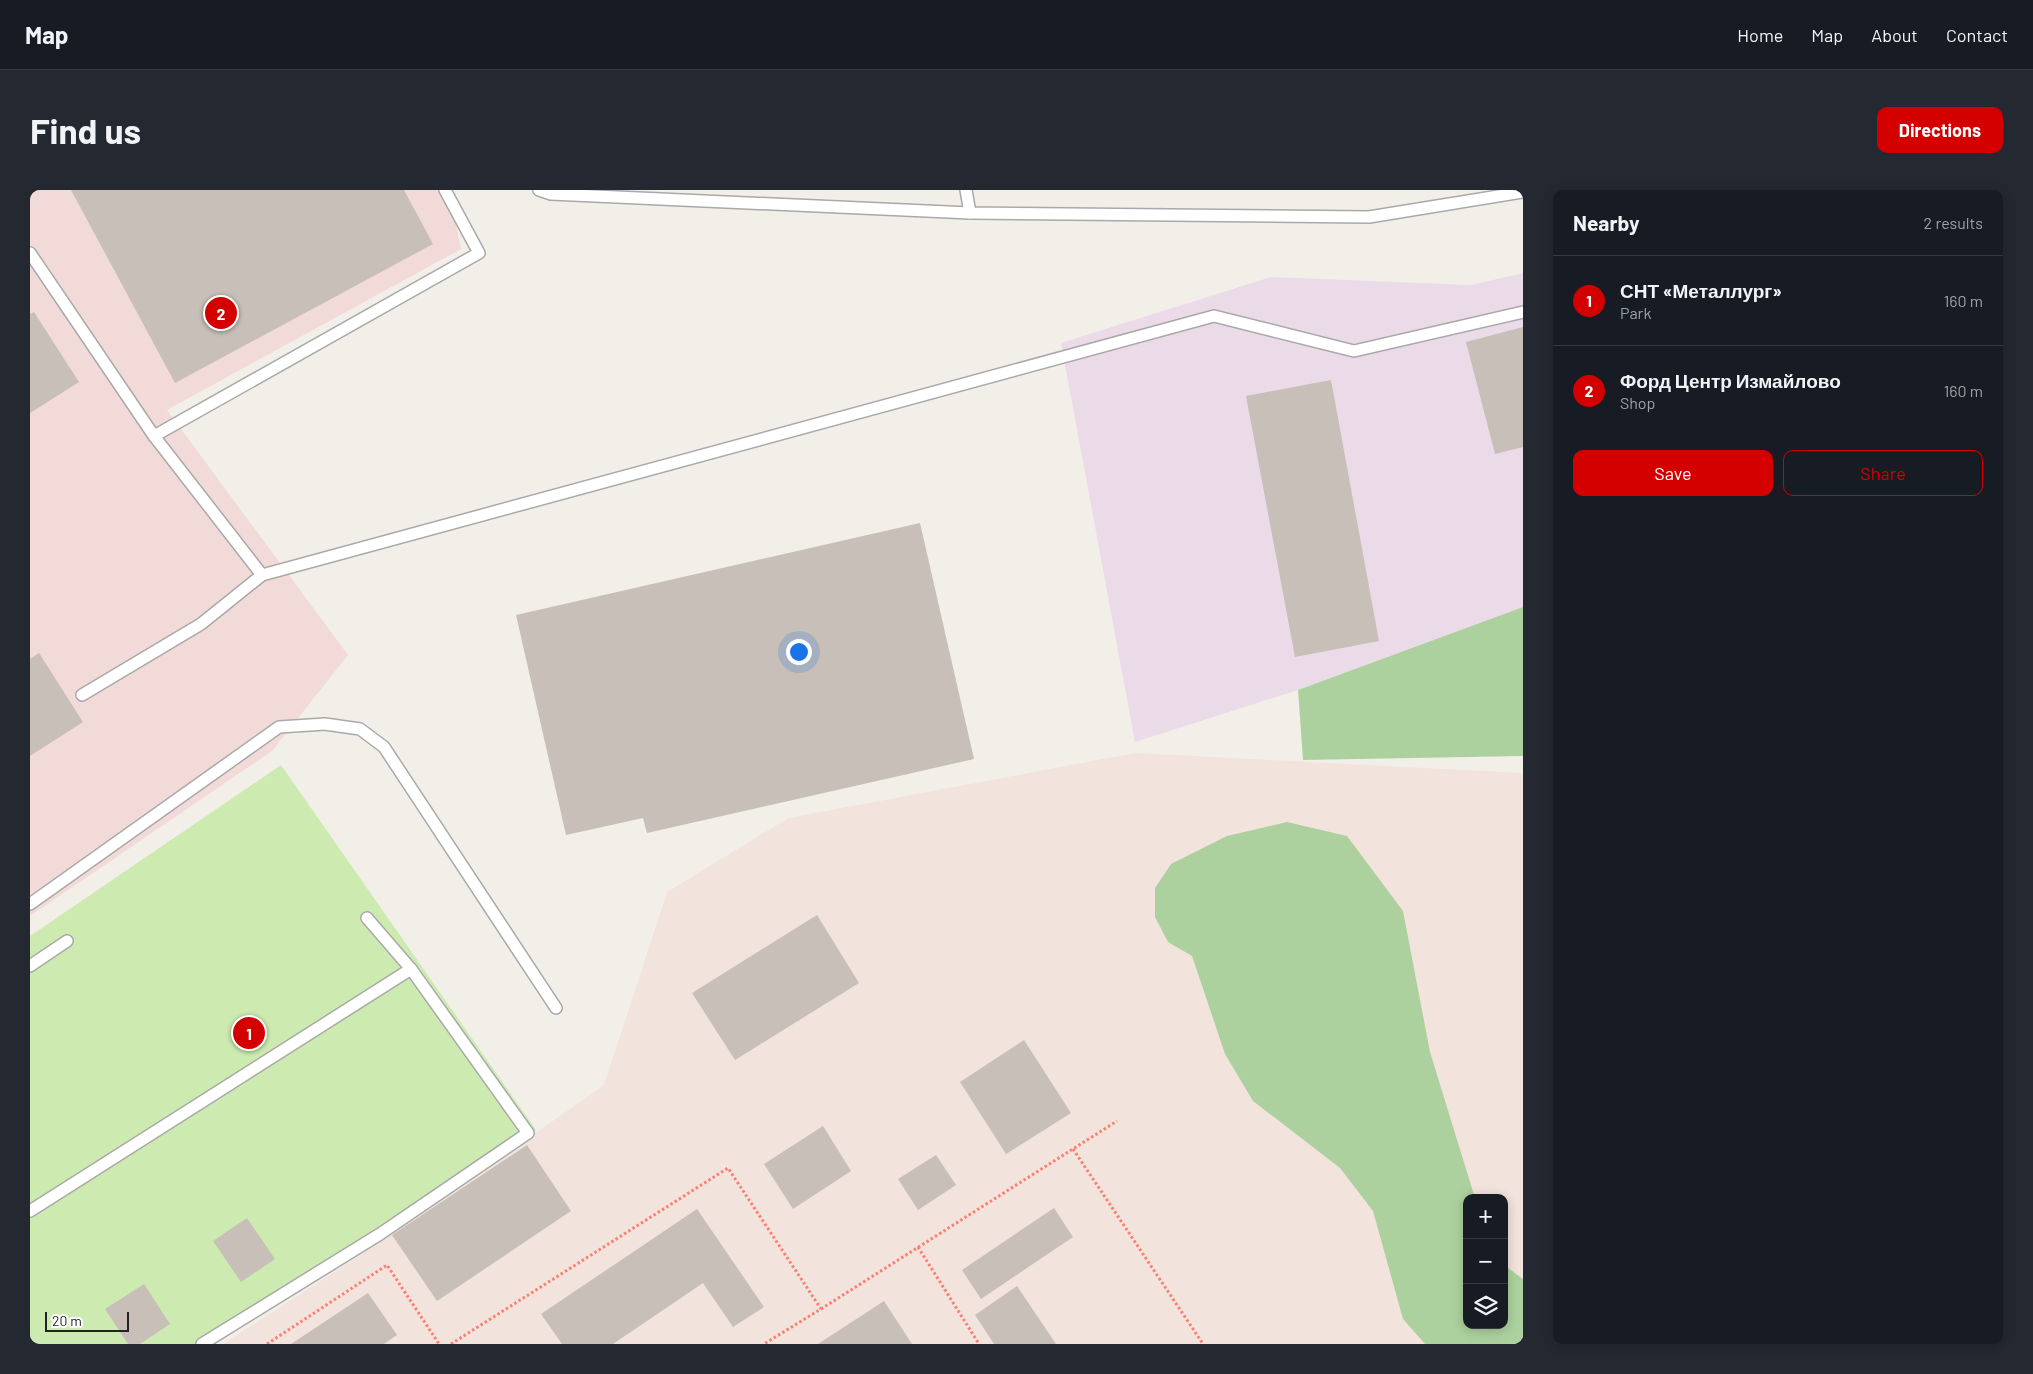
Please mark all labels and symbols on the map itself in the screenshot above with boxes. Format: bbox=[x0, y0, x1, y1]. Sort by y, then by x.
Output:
pin: 2 bbox=[205, 294, 237, 332]
your location bbox=[786, 639, 812, 665]
pin: 1 bbox=[233, 1014, 265, 1052]
scale bar bbox=[45, 1309, 129, 1332]

